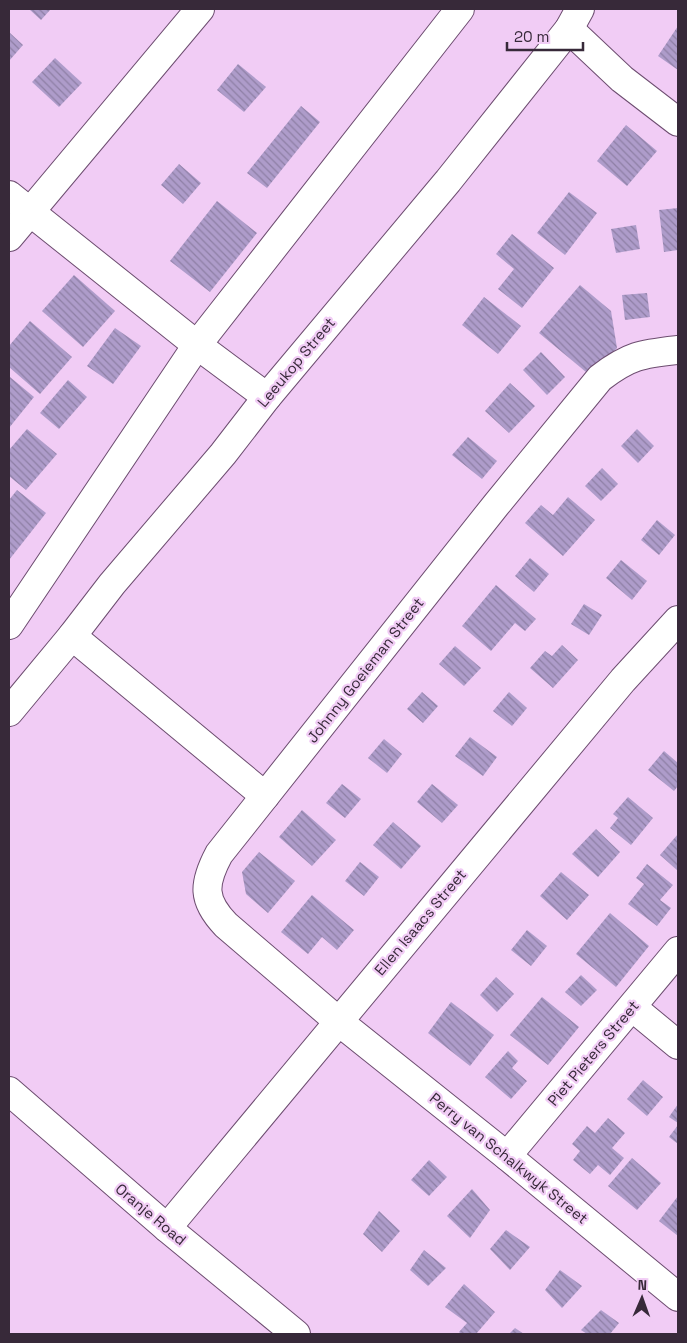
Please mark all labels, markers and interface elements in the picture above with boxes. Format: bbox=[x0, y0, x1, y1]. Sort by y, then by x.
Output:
scale bar bbox=[507, 20, 583, 52]
text: 20 m bbox=[514, 27, 549, 46]
street label: Leeukop Street bbox=[253, 313, 339, 411]
street label: Johnny Goeieman Street bbox=[302, 593, 428, 746]
street label: Ellen Isaacs Street bbox=[370, 865, 470, 979]
street label: Piet Pieters Street bbox=[543, 996, 643, 1110]
street label: Perry van Schalkwyk Street bbox=[426, 1088, 592, 1228]
street label: Oranje Road bbox=[112, 1179, 190, 1249]
north arrow bbox=[617, 1273, 667, 1323]
text: N bbox=[637, 1276, 647, 1294]

